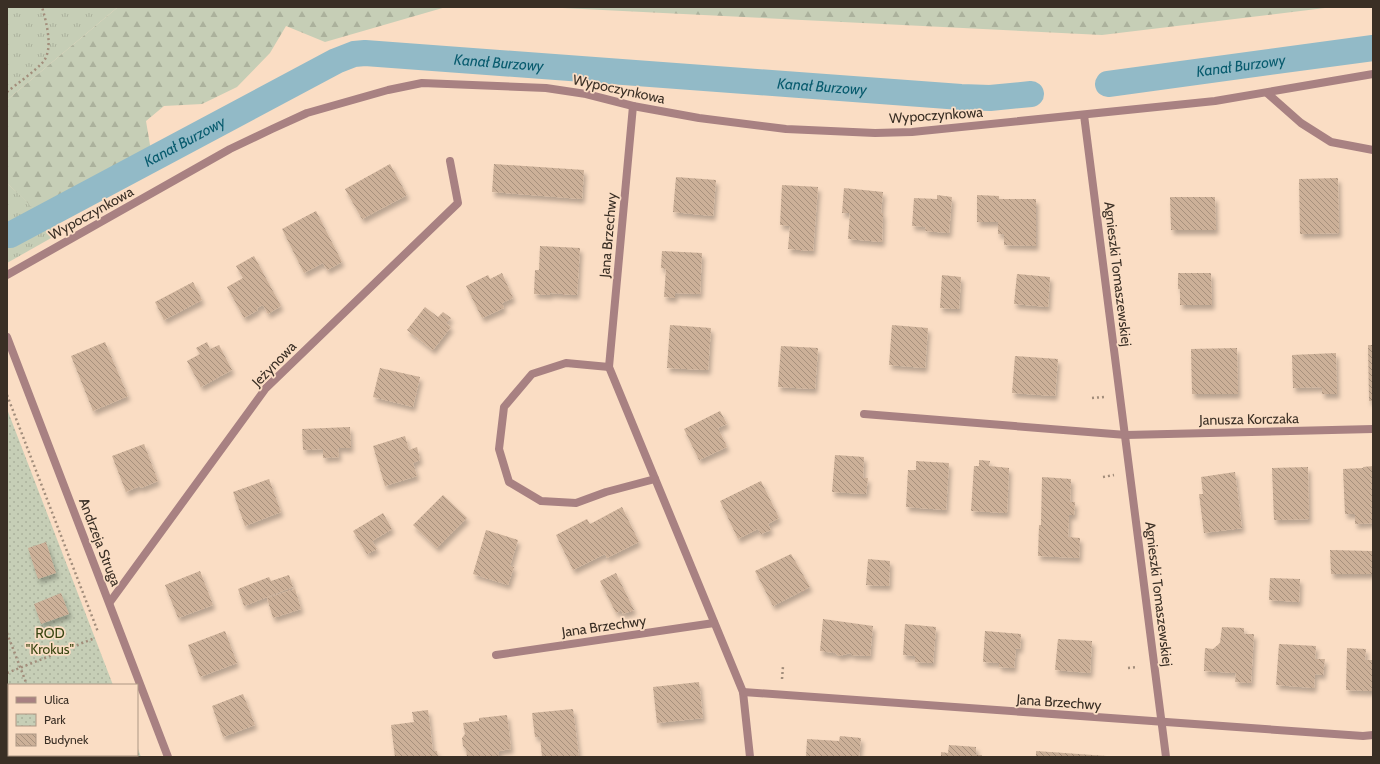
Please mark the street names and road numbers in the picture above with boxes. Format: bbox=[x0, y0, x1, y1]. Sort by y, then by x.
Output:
street label: Wypoczynkowa bbox=[571, 70, 667, 108]
street label: Wypoczynkowa bbox=[889, 103, 984, 127]
street label: Wypoczynkowa bbox=[46, 182, 137, 244]
street label: Jana Brzechwy bbox=[595, 192, 621, 279]
street label: Agnieszki Tomaszewskiej bbox=[1100, 200, 1136, 348]
street label: Jeżynowa bbox=[247, 337, 300, 391]
street label: Janusza Korczaka bbox=[1198, 409, 1299, 429]
street label: Andrzeja Struga bbox=[75, 495, 125, 589]
street label: Agnieszki Tomaszewskiej bbox=[1141, 520, 1177, 668]
street label: Jana Brzechwy bbox=[560, 611, 647, 641]
street label: Jana Brzechwy bbox=[1015, 690, 1102, 714]

